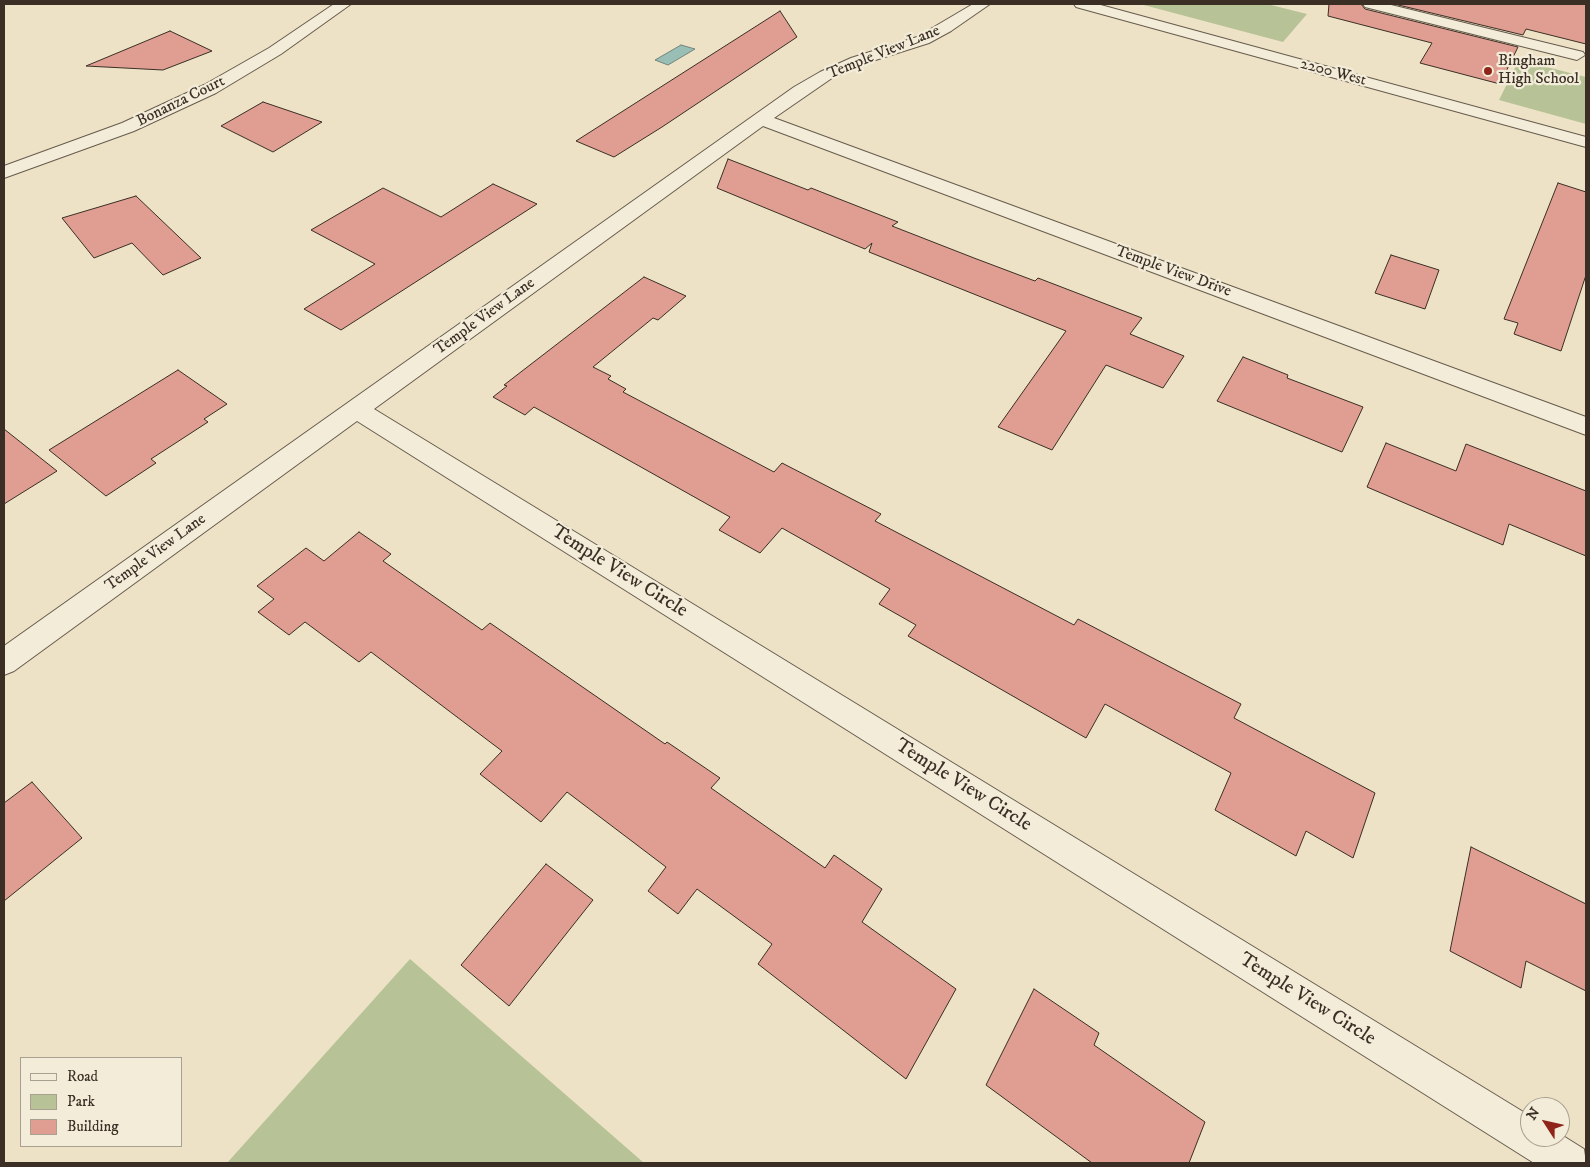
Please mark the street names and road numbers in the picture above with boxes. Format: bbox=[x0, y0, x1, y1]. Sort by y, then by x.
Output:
street label: Temple View Lane bbox=[825, 22, 943, 84]
street label: 2200 West bbox=[1298, 55, 1368, 91]
street label: Bonanza Court bbox=[134, 72, 228, 132]
street label: Temple View Drive bbox=[1112, 242, 1234, 302]
street label: Temple View Lane bbox=[431, 274, 539, 360]
street label: Temple View Lane bbox=[102, 510, 210, 596]
street label: Temple View Circle bbox=[546, 520, 692, 624]
street label: Temple View Circle bbox=[890, 734, 1036, 838]
street label: Temple View Circle bbox=[1234, 948, 1380, 1052]

